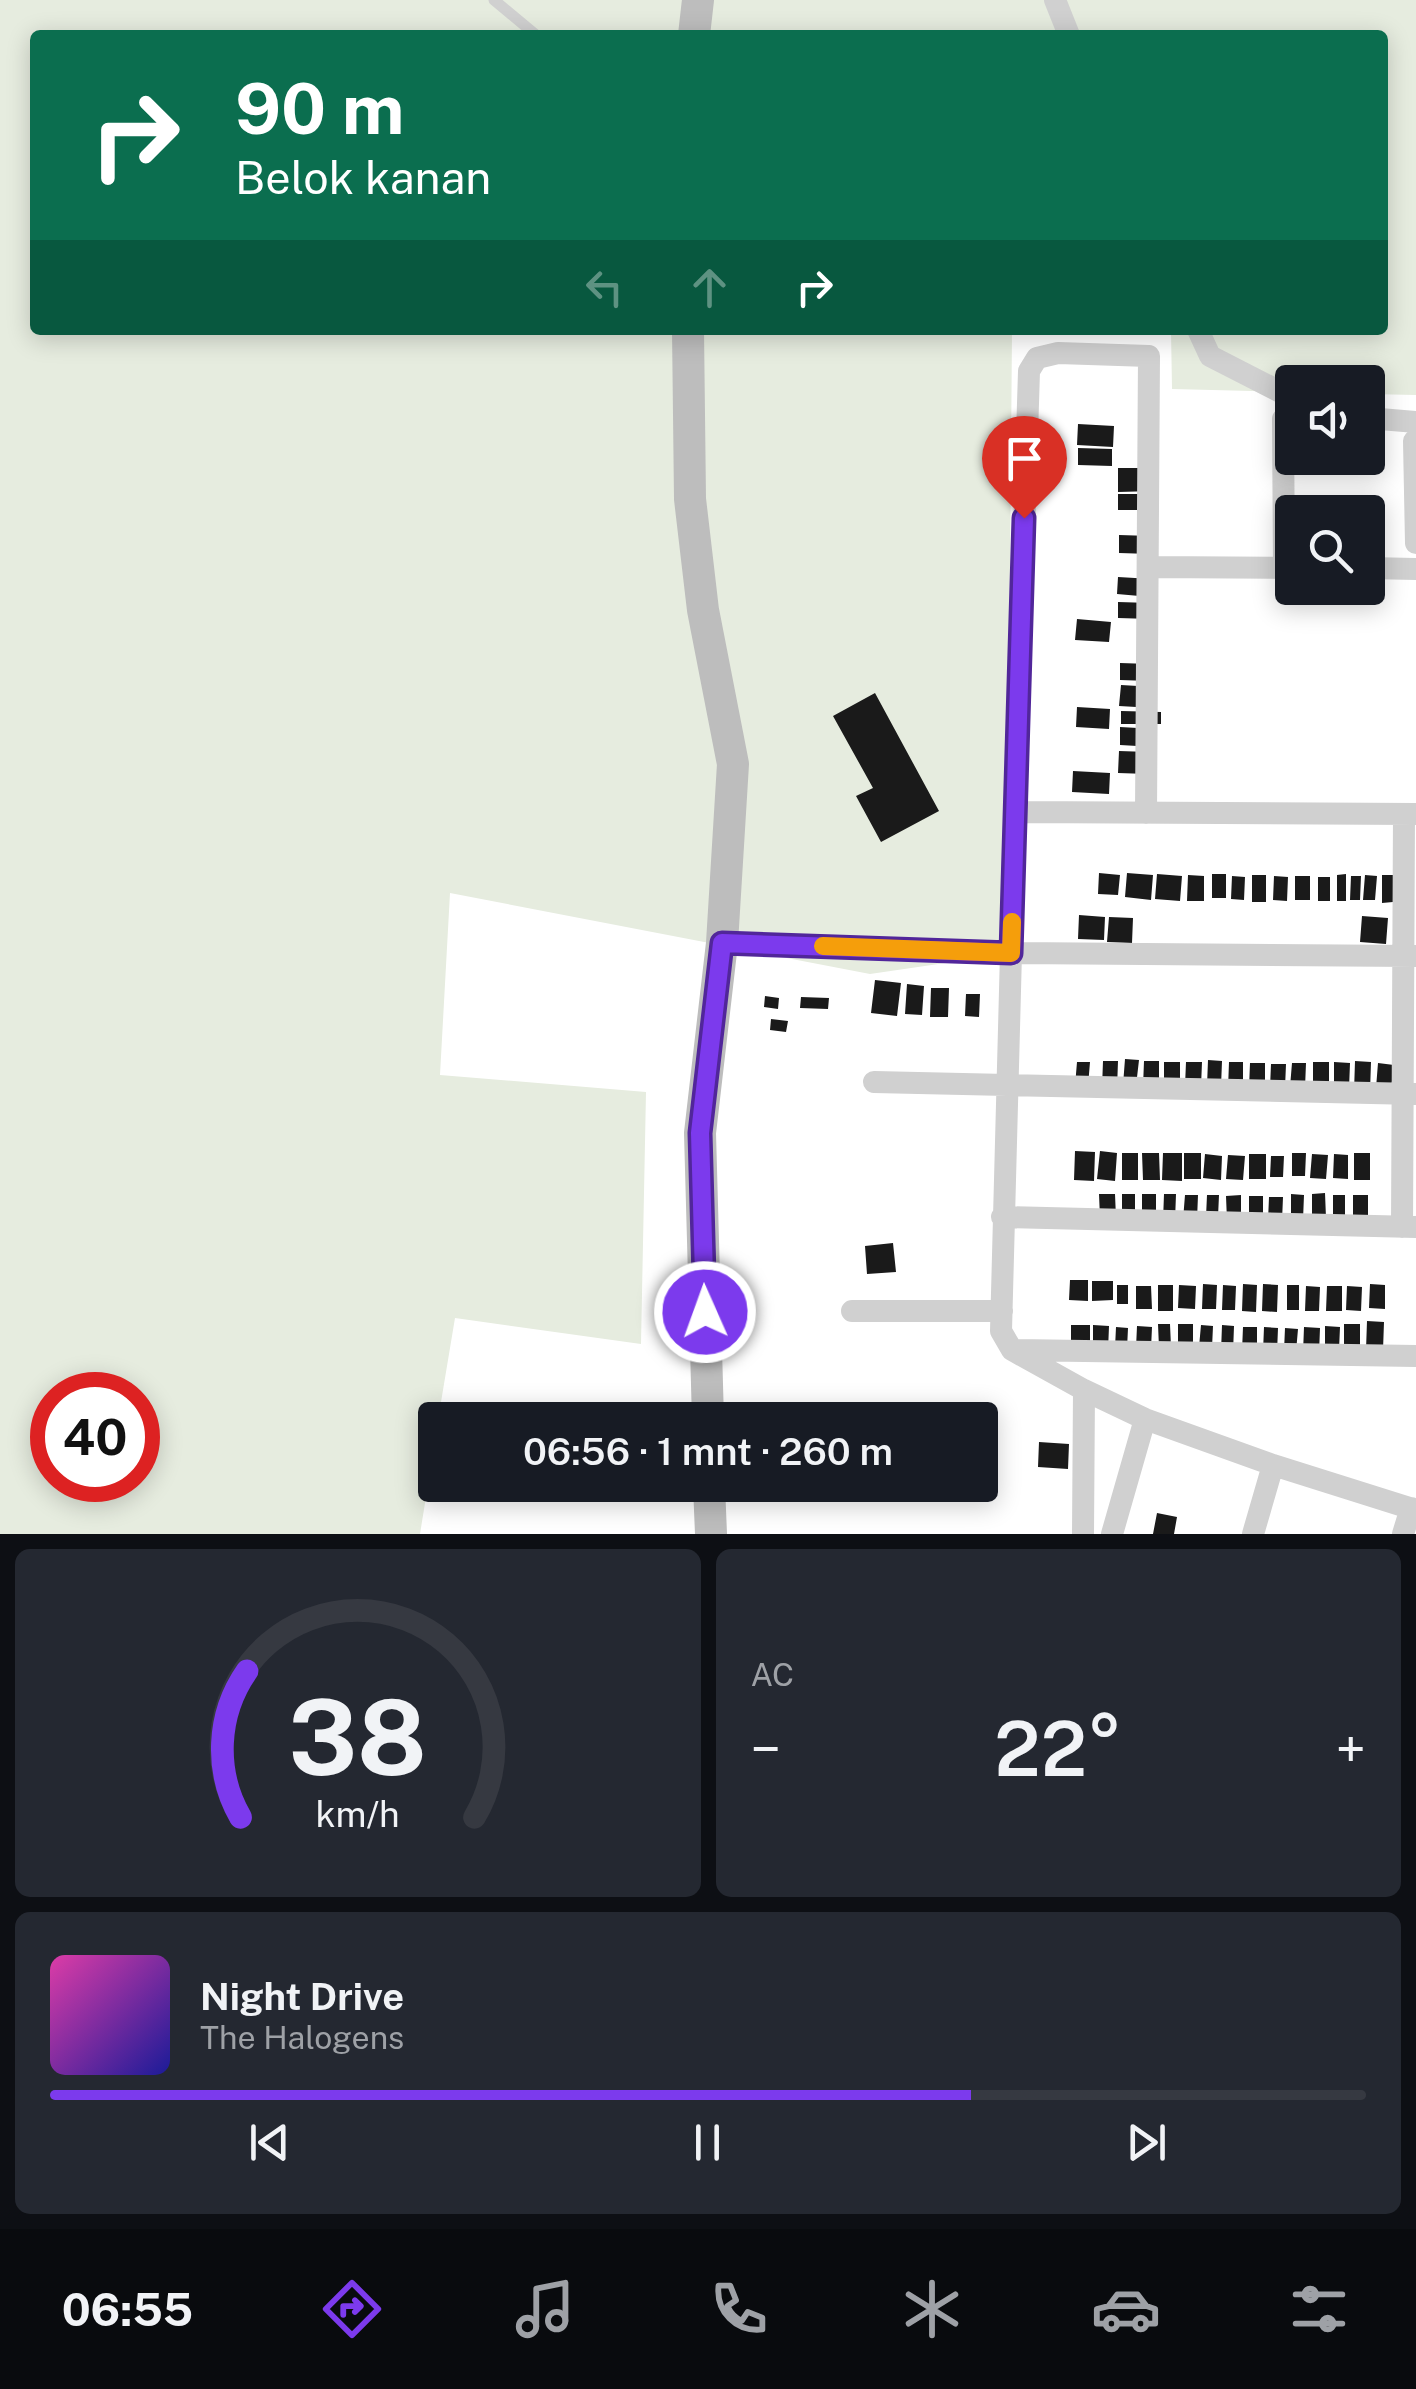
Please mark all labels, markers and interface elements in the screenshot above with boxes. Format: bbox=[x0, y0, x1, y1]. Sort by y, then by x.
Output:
text: 90 m bbox=[235, 67, 405, 150]
icon: right bbox=[70, 70, 200, 200]
text: Belok kanan bbox=[235, 151, 491, 204]
icon: left bbox=[577, 260, 632, 315]
icon: ahead bbox=[682, 260, 737, 315]
icon: right bbox=[787, 260, 842, 315]
map controls bbox=[1275, 365, 1385, 605]
button: sound bbox=[1275, 365, 1385, 475]
pin bbox=[982, 416, 1067, 519]
icon: arrive bbox=[997, 431, 1052, 486]
button: search bbox=[1275, 495, 1385, 605]
position arrow bbox=[653, 1260, 757, 1364]
speed limit sign: 40 bbox=[30, 1372, 160, 1502]
text: 06:56 · 1 mnt · 260 m bbox=[523, 1429, 893, 1474]
text: AC bbox=[751, 1656, 794, 1693]
text: 38 bbox=[288, 1676, 427, 1798]
text: 22° bbox=[994, 1705, 1122, 1793]
text: − bbox=[751, 1717, 781, 1781]
text: + bbox=[1336, 1717, 1366, 1781]
text: km/h bbox=[316, 1793, 400, 1835]
text: Night Drive bbox=[200, 1974, 404, 2019]
text: The Halogens bbox=[200, 2019, 404, 2056]
icon: previous bbox=[242, 2115, 297, 2170]
icon: pause bbox=[680, 2115, 735, 2170]
icon: next bbox=[1119, 2115, 1174, 2170]
icon: directions bbox=[317, 2274, 387, 2344]
icon: music bbox=[510, 2274, 580, 2344]
icon: phone bbox=[704, 2274, 774, 2344]
icon: climate bbox=[897, 2274, 967, 2344]
icon: car bbox=[1091, 2274, 1161, 2344]
icon: filters bbox=[1284, 2274, 1354, 2344]
text: 06:55 bbox=[62, 2283, 193, 2336]

